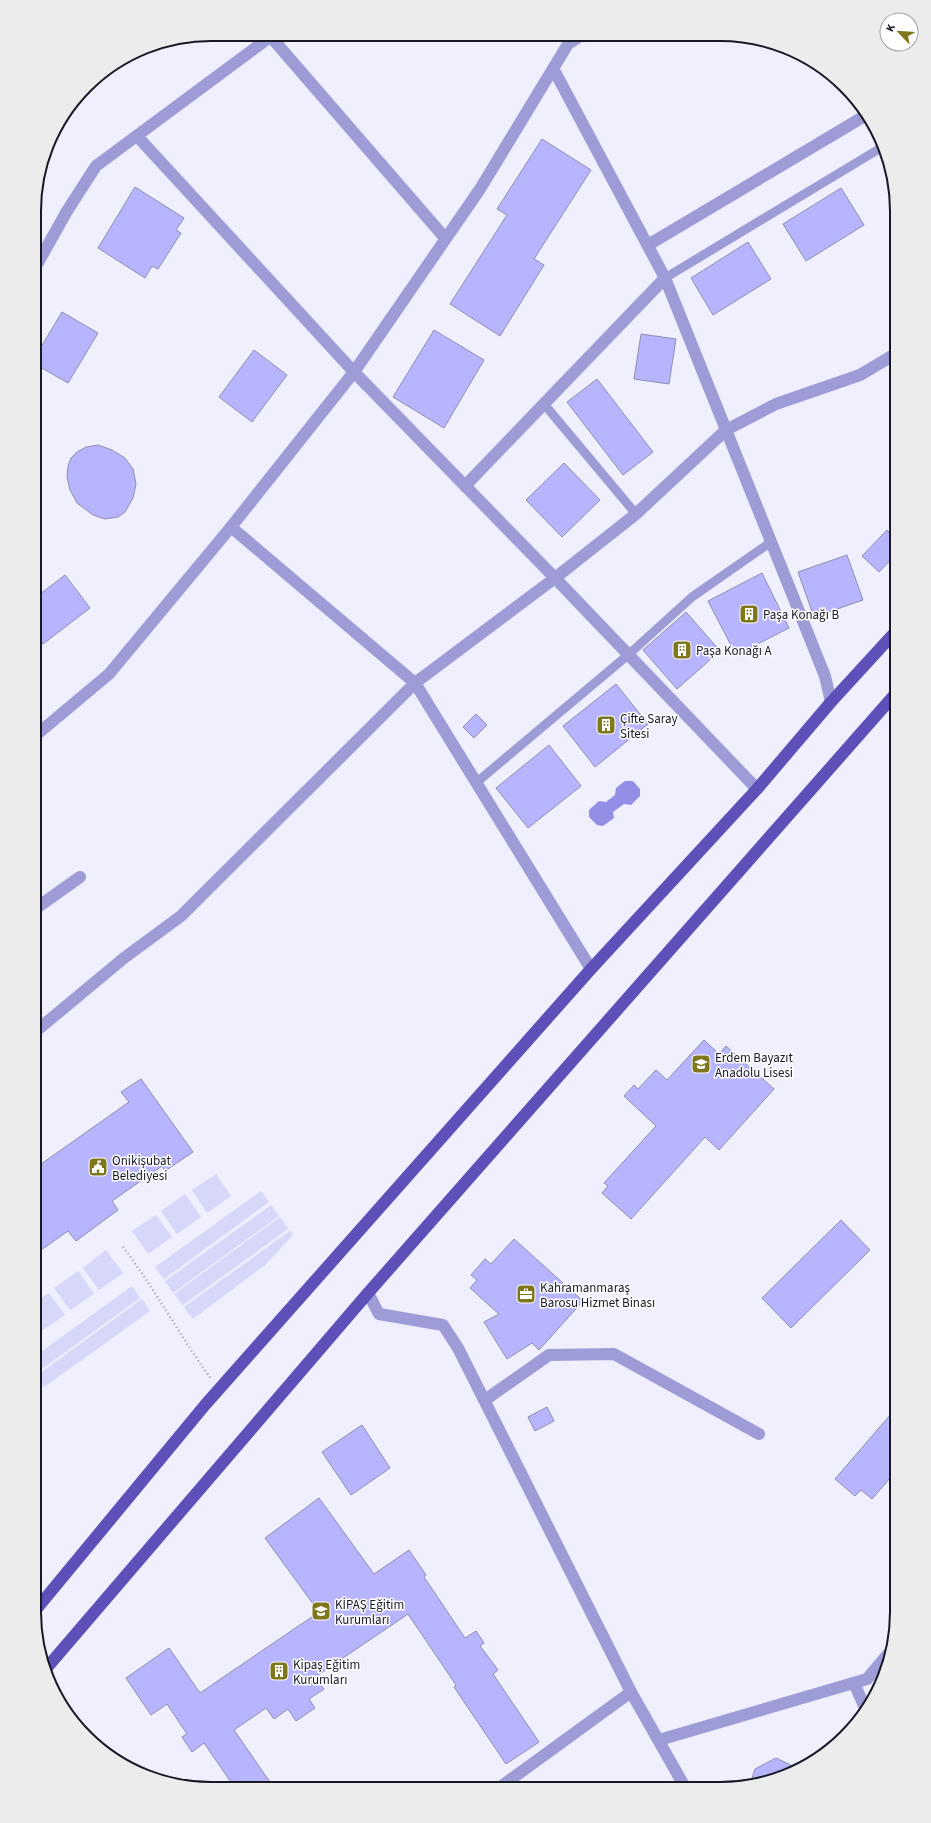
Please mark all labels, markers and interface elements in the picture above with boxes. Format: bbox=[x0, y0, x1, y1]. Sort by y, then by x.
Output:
north arrow bbox=[879, 12, 919, 52]
text: K bbox=[882, 22, 899, 34]
building icon: Paşa Konağı B bbox=[738, 603, 760, 625]
place label: Paşa Konağı B bbox=[763, 606, 839, 624]
building icon: Paşa Konağı A bbox=[671, 639, 693, 661]
place label: Paşa Konağı A bbox=[696, 642, 772, 660]
place label: Çifte Saray Sitesi bbox=[620, 710, 678, 743]
building icon: Çifte Saray Sitesi bbox=[595, 714, 617, 736]
place label: Erdem Bayazıt Anadolu Lisesi bbox=[715, 1049, 794, 1082]
school or university icon: Erdem Bayazıt Anadolu Lisesi bbox=[690, 1053, 712, 1075]
place label: Onikişubat Belediyesi bbox=[112, 1152, 171, 1185]
public building icon: Onikişubat Belediyesi bbox=[87, 1156, 109, 1178]
place label: Kahramanmaraş Barosu Hizmet Binası bbox=[540, 1279, 655, 1312]
office icon: Kahramanmaraş Barosu Hizmet Binası bbox=[515, 1283, 537, 1305]
place label: KİPAŞ Eğitim Kurumları bbox=[335, 1596, 404, 1629]
school or university icon: KİPAŞ Eğitim Kurumları bbox=[310, 1600, 332, 1622]
place label: Kipaş Eğitim Kurumları bbox=[293, 1656, 360, 1689]
building icon: Kipaş Eğitim Kurumları bbox=[268, 1660, 290, 1682]

